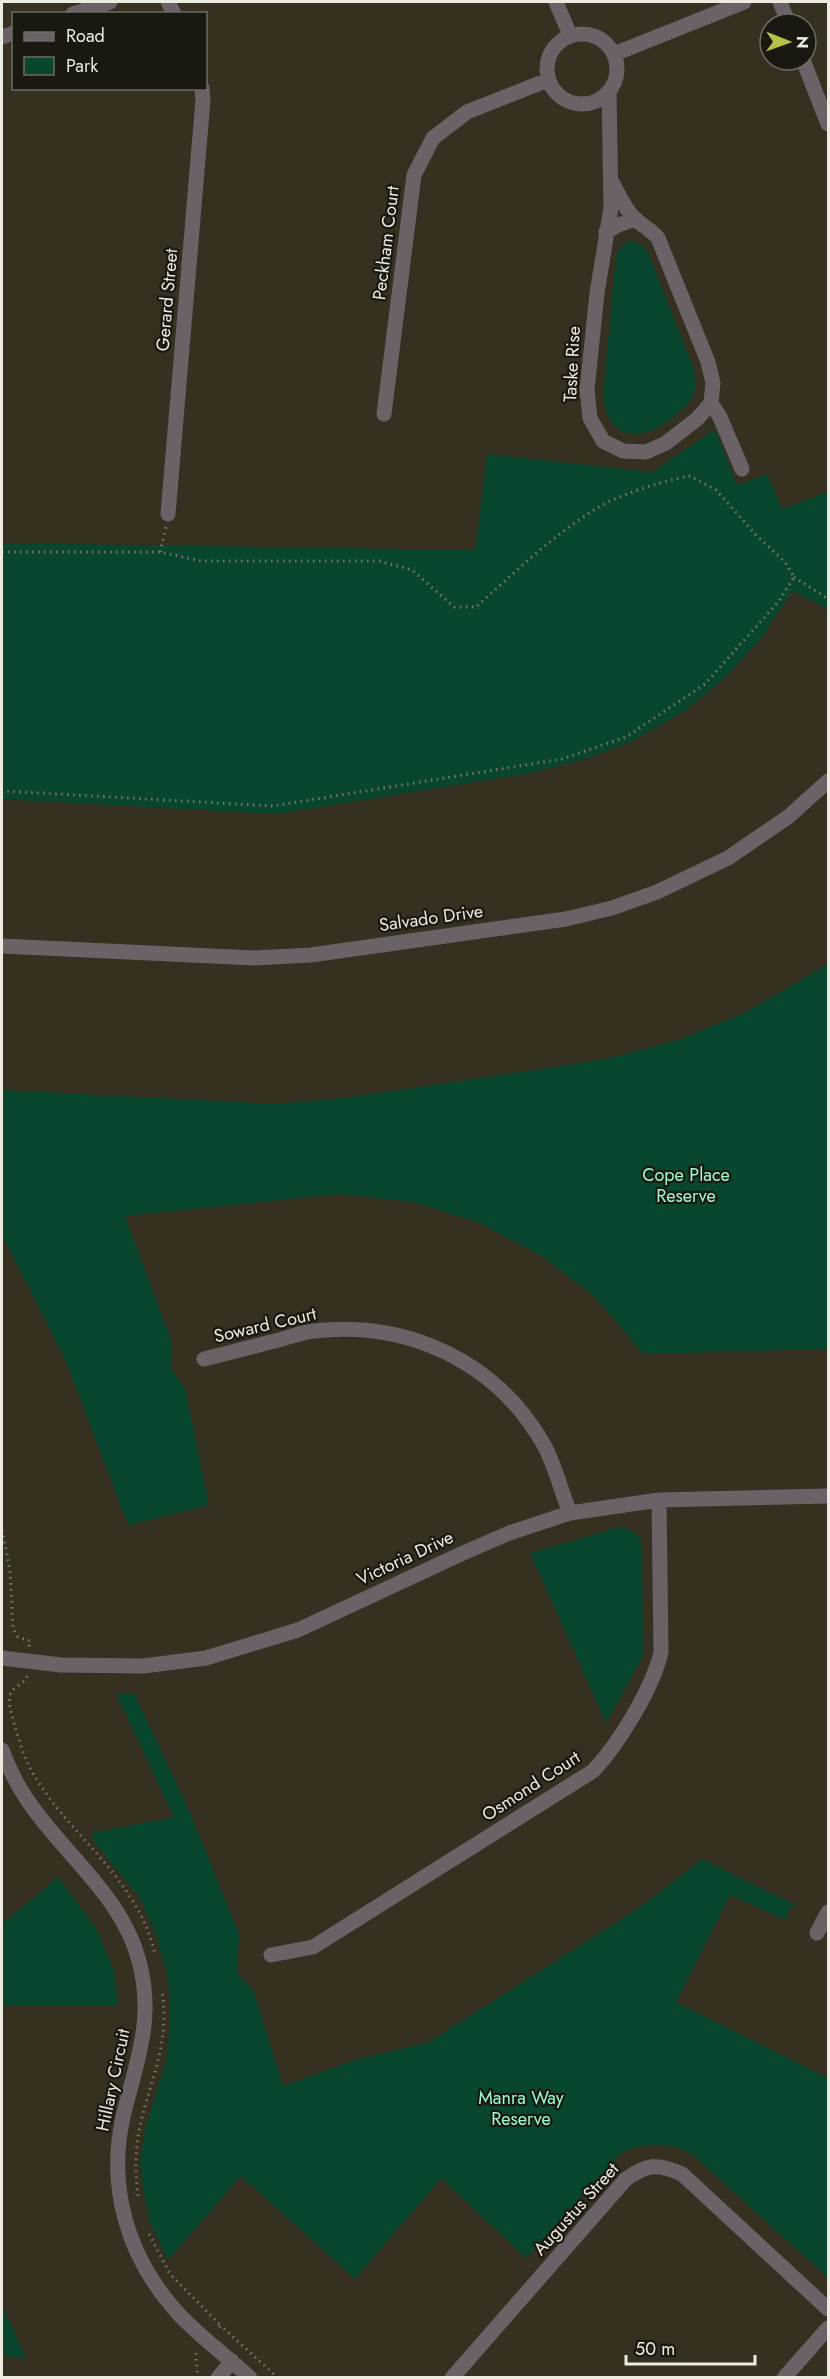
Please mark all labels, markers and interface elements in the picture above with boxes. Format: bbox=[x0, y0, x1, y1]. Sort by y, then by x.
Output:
legend bbox=[12, 12, 207, 90]
north arrow bbox=[758, 12, 818, 72]
text: Road bbox=[66, 23, 105, 49]
text: N bbox=[791, 36, 814, 49]
text: Park bbox=[66, 53, 98, 79]
street label: Peckham Court bbox=[366, 184, 406, 302]
street label: Gerard Street bbox=[150, 247, 184, 352]
street label: Taske Rise bbox=[557, 325, 587, 403]
street label: Salvado Drive bbox=[377, 898, 485, 938]
park label: Cope Place Reserve bbox=[642, 1162, 730, 1209]
street label: Soward Court bbox=[211, 1300, 319, 1349]
street label: Victoria Drive bbox=[352, 1524, 458, 1592]
street label: Osmond Court bbox=[477, 1744, 586, 1828]
street label: Hillary Circuit bbox=[89, 2026, 137, 2134]
park label: Manra Way Reserve bbox=[478, 2085, 564, 2132]
street label: Augustus Street bbox=[527, 2156, 625, 2261]
scale bar bbox=[626, 2328, 755, 2366]
text: 50 m bbox=[635, 2336, 675, 2362]

